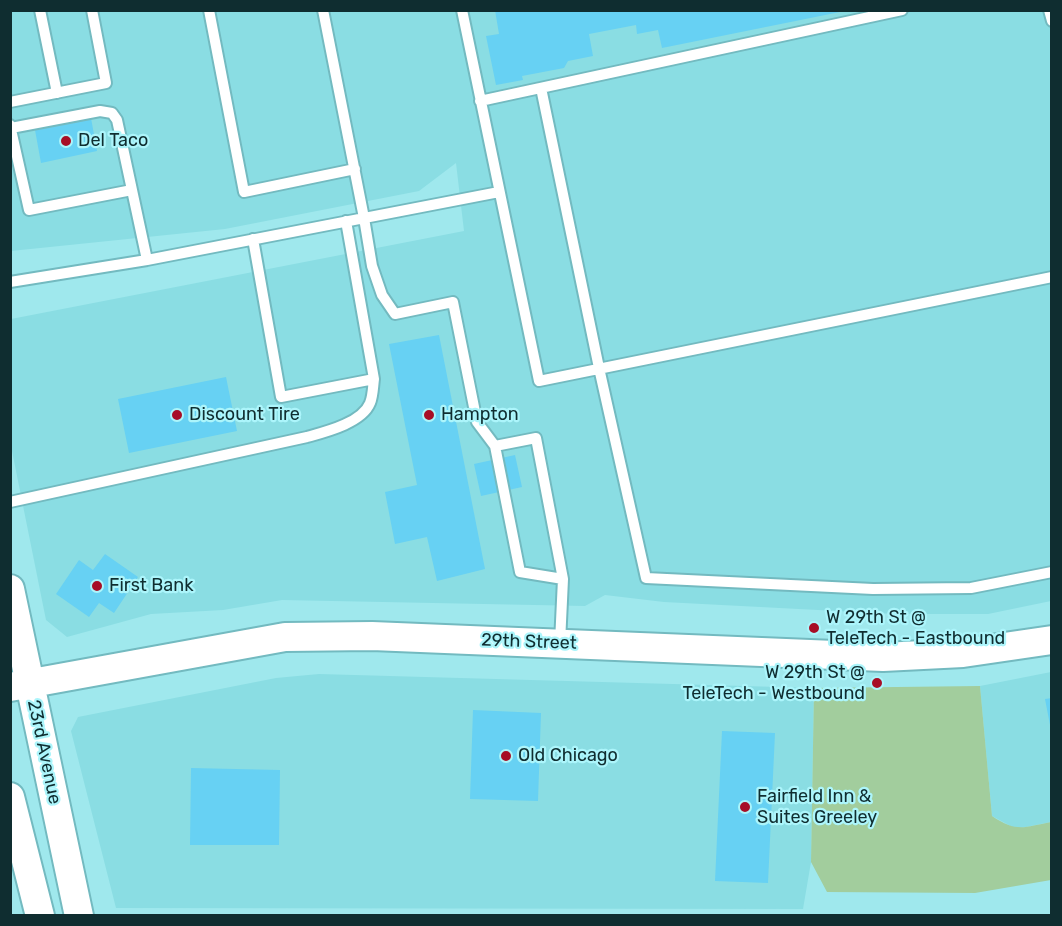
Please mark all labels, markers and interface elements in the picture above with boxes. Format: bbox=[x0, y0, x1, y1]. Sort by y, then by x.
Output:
place label: Del Taco bbox=[78, 130, 148, 152]
marker: Del Taco bbox=[59, 134, 73, 148]
place label: Discount Tire bbox=[189, 404, 300, 426]
place label: Hampton bbox=[441, 404, 519, 426]
marker: Discount Tire bbox=[170, 408, 184, 422]
marker: Hampton bbox=[422, 408, 436, 422]
place label: First Bank bbox=[109, 575, 193, 597]
marker: First Bank bbox=[90, 579, 104, 593]
place label: W 29th St @ TeleTech - Eastbound bbox=[826, 607, 1005, 650]
marker: W 29th St @ TeleTech - Eastbound bbox=[807, 621, 821, 635]
street label: 29th Street bbox=[481, 630, 577, 654]
place label: W 29th St @ TeleTech - Westbound bbox=[682, 662, 865, 704]
marker: W 29th St @ TeleTech - Westbound bbox=[870, 676, 884, 690]
street label: 23rd Avenue bbox=[22, 698, 66, 806]
place label: Old Chicago bbox=[518, 745, 618, 767]
marker: Old Chicago bbox=[499, 749, 513, 763]
place label: Fairfield Inn & Suites Greeley bbox=[757, 786, 877, 828]
marker: Fairfield Inn & Suites Greeley bbox=[738, 800, 752, 814]

